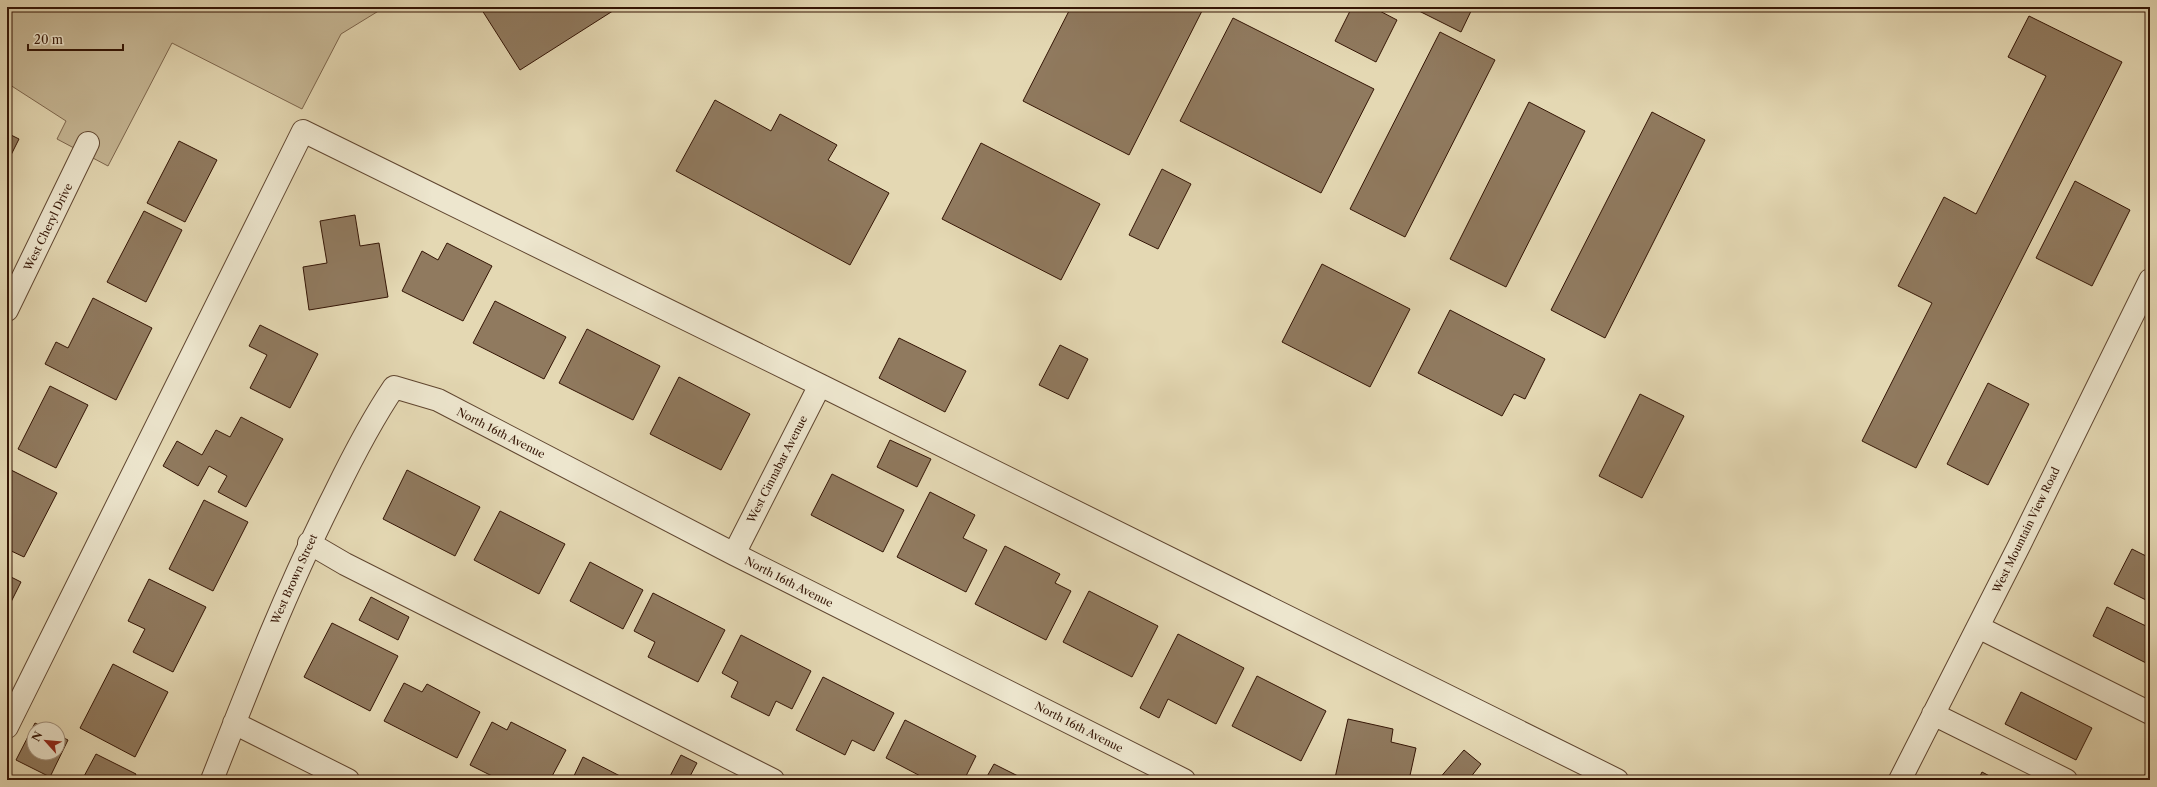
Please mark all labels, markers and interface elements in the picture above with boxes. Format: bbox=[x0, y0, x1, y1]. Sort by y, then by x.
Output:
scale bar bbox=[28, 26, 123, 52]
text: 20 m bbox=[34, 32, 63, 47]
street label: West Cheryl Drive bbox=[20, 181, 75, 274]
street label: North 16th Avenue bbox=[454, 405, 548, 461]
street label: West Cinnabar Avenue bbox=[743, 413, 810, 526]
street label: West Mountain View Road bbox=[1989, 464, 2063, 596]
street label: West Brown Street bbox=[267, 532, 320, 627]
street label: North 16th Avenue bbox=[742, 554, 836, 610]
street label: North 16th Avenue bbox=[1032, 699, 1126, 755]
north arrow bbox=[26, 721, 66, 761]
text: N bbox=[29, 729, 46, 744]

